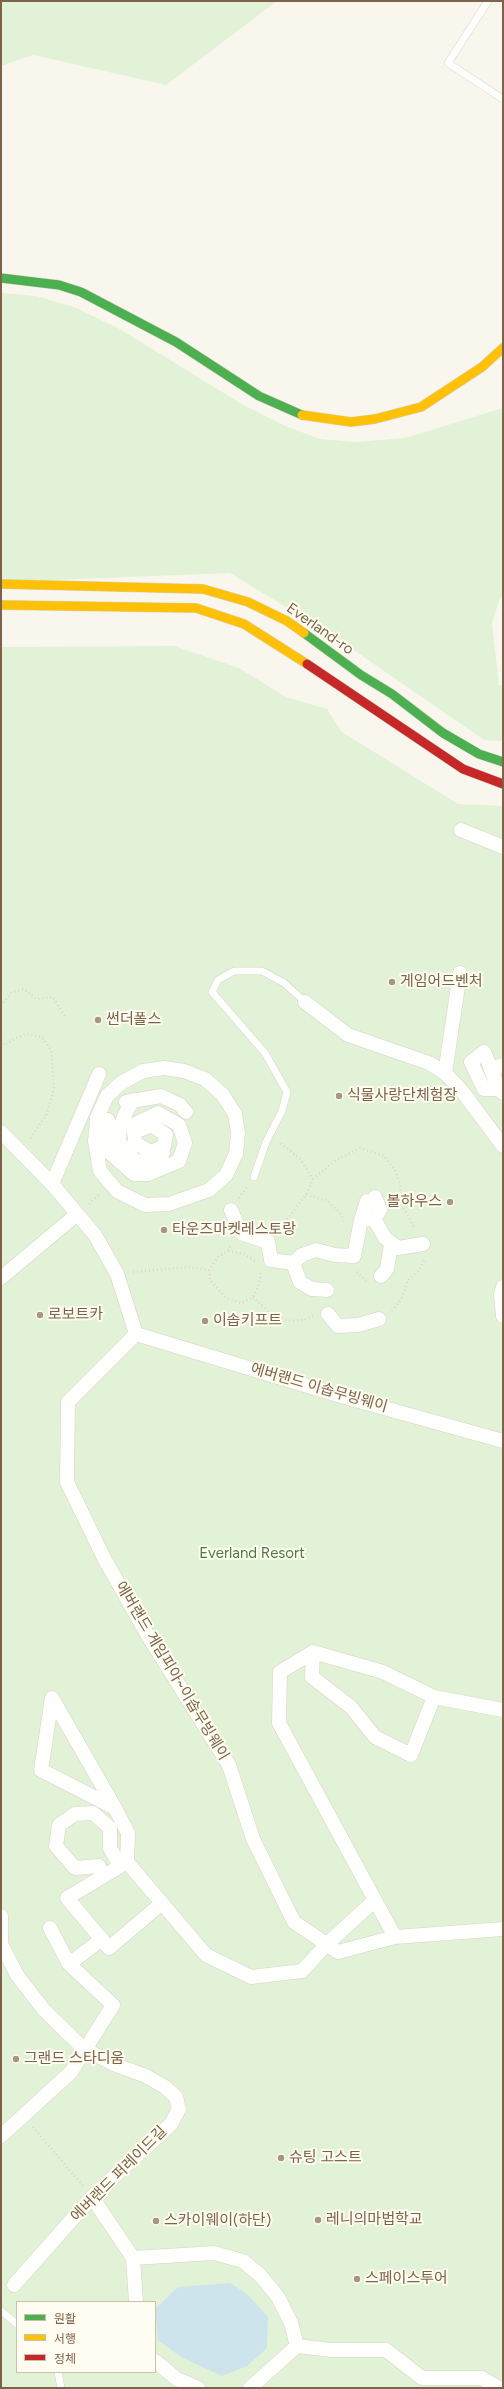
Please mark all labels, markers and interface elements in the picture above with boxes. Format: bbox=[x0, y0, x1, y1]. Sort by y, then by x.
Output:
street label: Everland-ro bbox=[283, 599, 357, 659]
place label: 게임어드벤처 bbox=[400, 973, 483, 991]
marker: 게임어드벤처 bbox=[387, 977, 397, 987]
place label: 썬더폴스 bbox=[106, 1011, 161, 1029]
marker: 썬더폴스 bbox=[93, 1015, 103, 1025]
place label: 식물사랑단체험장 bbox=[347, 1087, 457, 1105]
marker: 식물사랑단체험장 bbox=[334, 1091, 344, 1101]
place label: 볼하우스 bbox=[387, 1193, 442, 1211]
marker: 볼하우스 bbox=[445, 1197, 455, 1207]
place label: 타운즈마켓레스토랑 bbox=[172, 1221, 296, 1239]
marker: 타운즈마켓레스토랑 bbox=[159, 1225, 169, 1235]
place label: 로보트카 bbox=[48, 1306, 103, 1324]
marker: 로보트카 bbox=[35, 1310, 45, 1320]
place label: 이솝키프트 bbox=[213, 1312, 282, 1330]
marker: 이솝키프트 bbox=[200, 1316, 210, 1326]
street label: 에버랜드 이솝무빙웨이 bbox=[248, 1360, 390, 1416]
park label: Everland Resort bbox=[199, 1545, 305, 1563]
street label: 에버랜드 게임피아~이솝무빙웨이 bbox=[111, 1578, 233, 1764]
place label: 그랜드 스타디움 bbox=[24, 2050, 124, 2068]
marker: 그랜드 스타디움 bbox=[11, 2054, 21, 2064]
street label: 에버랜드 퍼레이드길 bbox=[67, 2122, 171, 2226]
place label: 슈팅 고스트 bbox=[289, 2149, 362, 2167]
marker: 슈팅 고스트 bbox=[276, 2153, 286, 2163]
place label: 레니의마법학교 bbox=[326, 2211, 423, 2229]
place label: 스카이웨이(하단) bbox=[164, 2212, 271, 2230]
marker: 레니의마법학교 bbox=[313, 2215, 323, 2225]
marker: 스카이웨이(하단) bbox=[151, 2216, 161, 2226]
place label: 스페이스투어 bbox=[365, 2270, 448, 2288]
marker: 스페이스투어 bbox=[352, 2274, 362, 2284]
legend bbox=[16, 2301, 156, 2373]
text: 원활 bbox=[54, 2312, 76, 2326]
text: 서행 bbox=[54, 2332, 76, 2346]
text: 정체 bbox=[54, 2352, 76, 2366]

